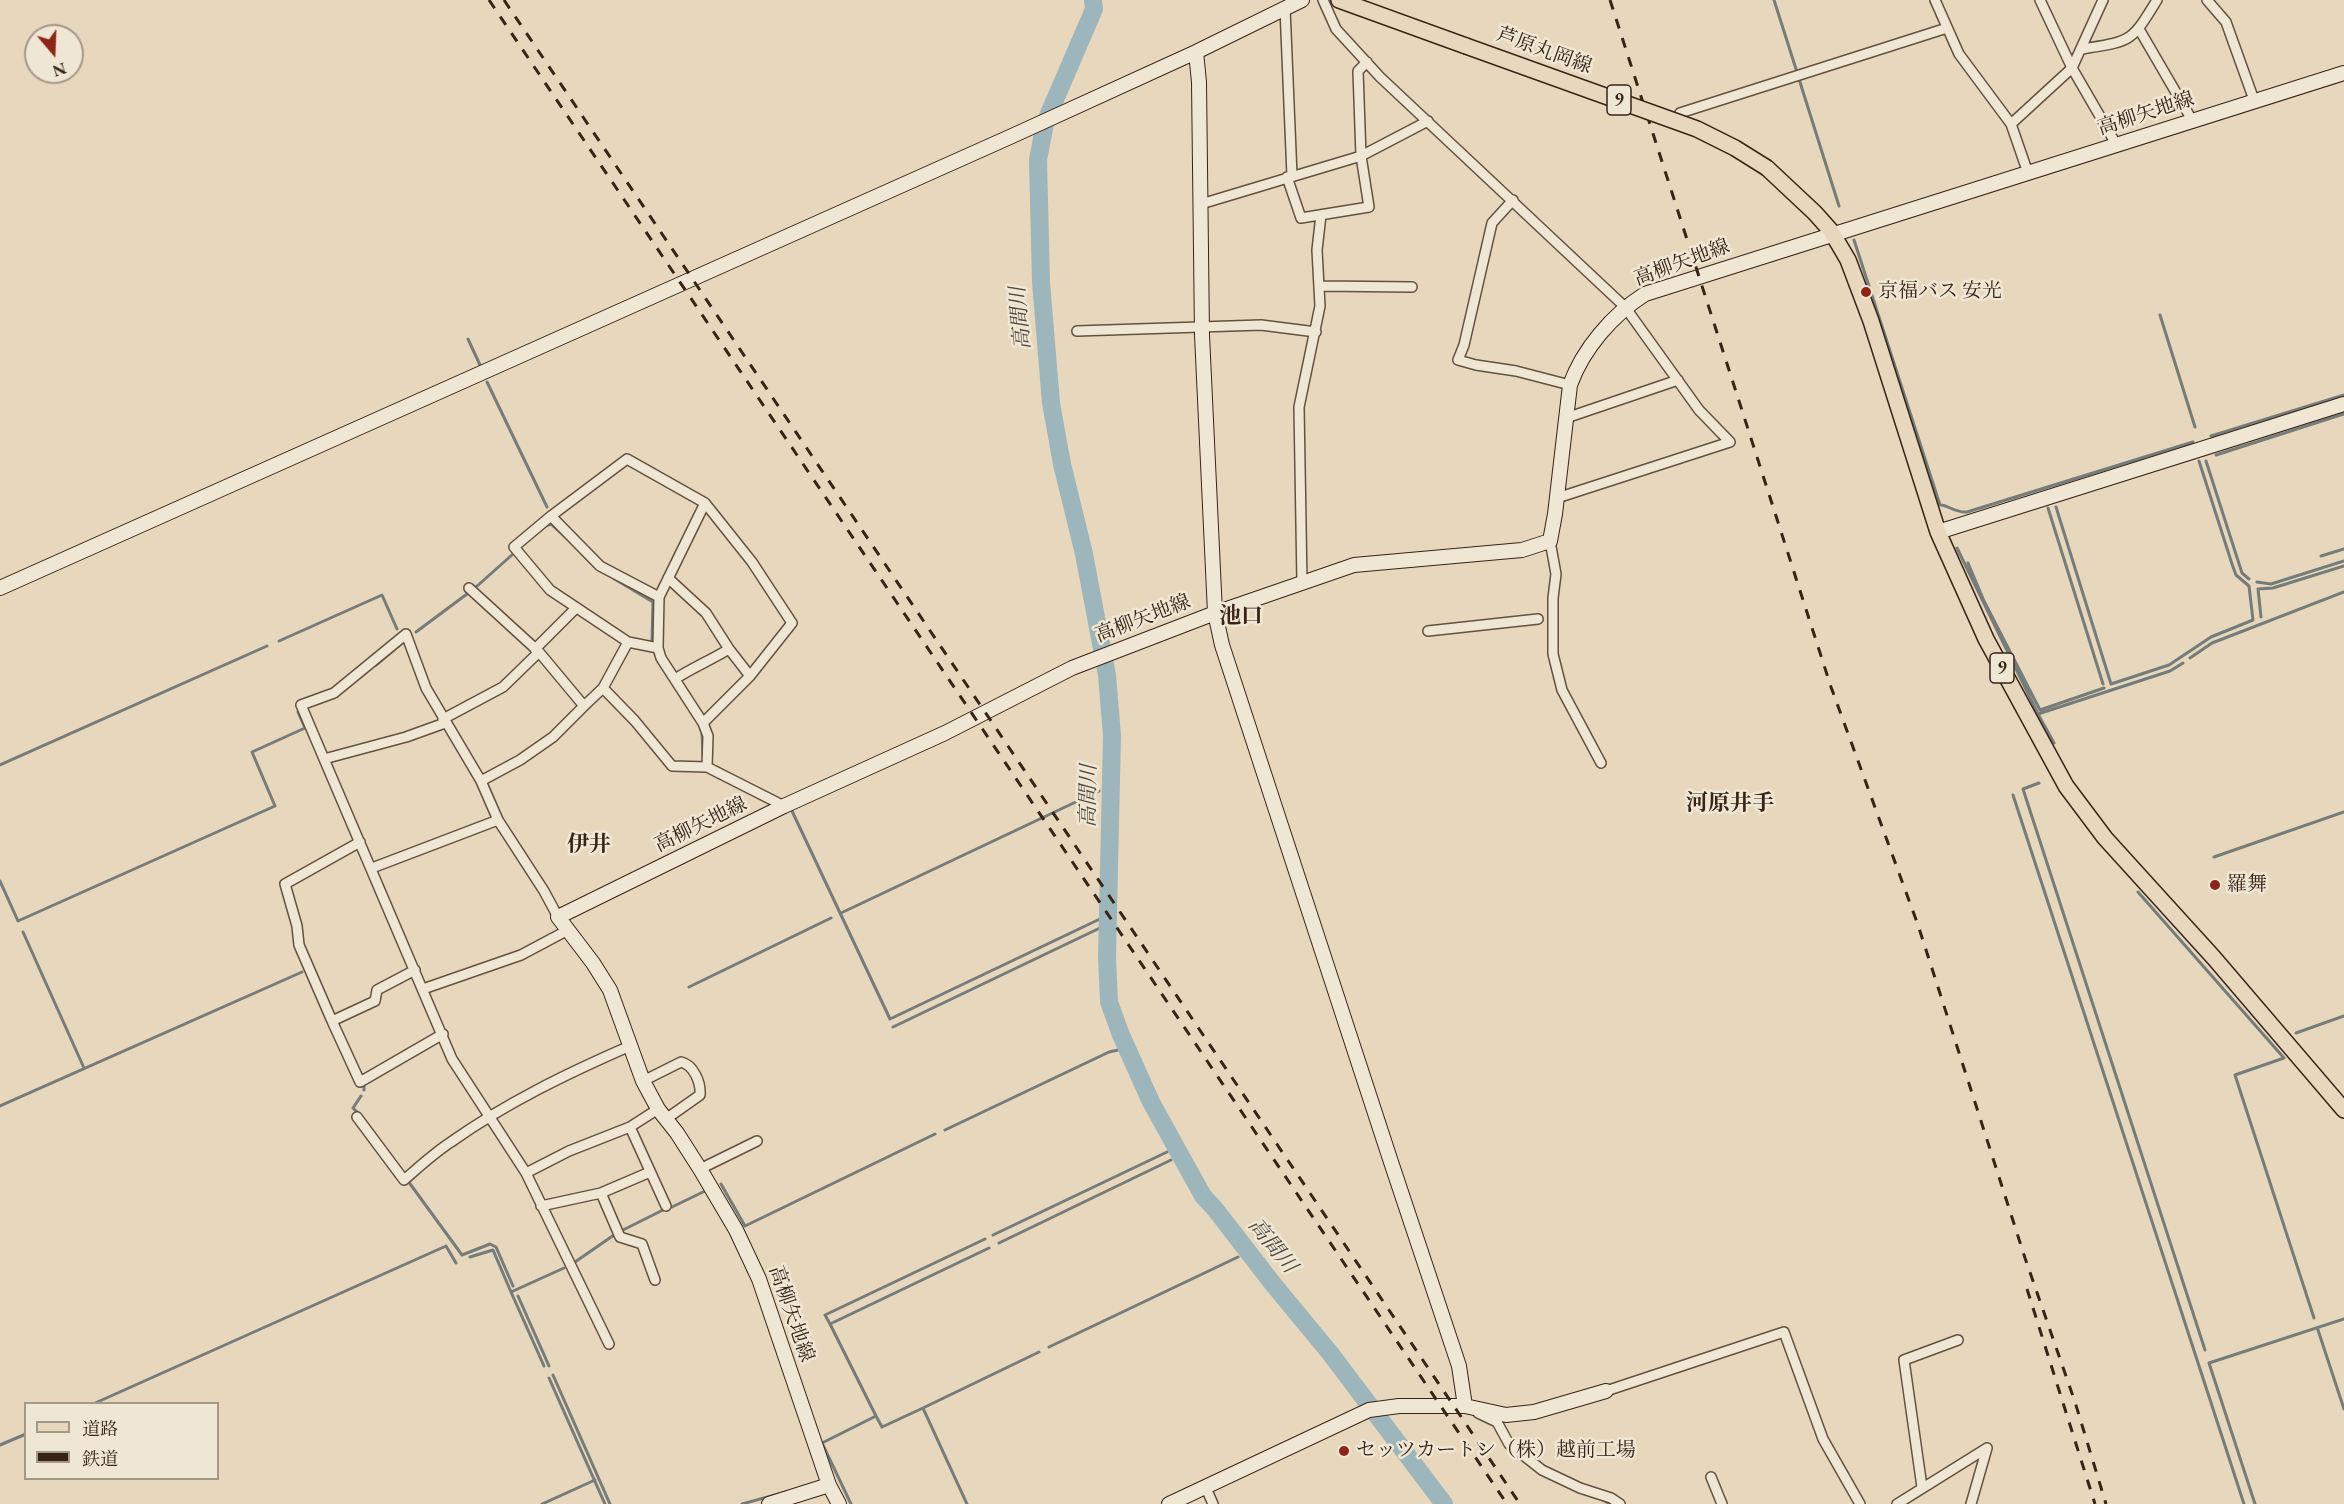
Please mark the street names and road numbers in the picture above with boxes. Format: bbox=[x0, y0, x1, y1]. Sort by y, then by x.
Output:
street label: 芦原丸岡線 bbox=[1493, 23, 1595, 79]
road number: 9 bbox=[1607, 85, 1631, 115]
street label: 高柳矢地線 bbox=[2095, 87, 2197, 141]
street label: 高柳矢地線 bbox=[1631, 235, 1733, 291]
street label: 高柳矢地線 bbox=[1092, 590, 1194, 648]
road number: 9 bbox=[1990, 653, 2014, 683]
street label: 高柳矢地線 bbox=[651, 792, 751, 858]
street label: 高柳矢地線 bbox=[763, 1263, 819, 1365]

